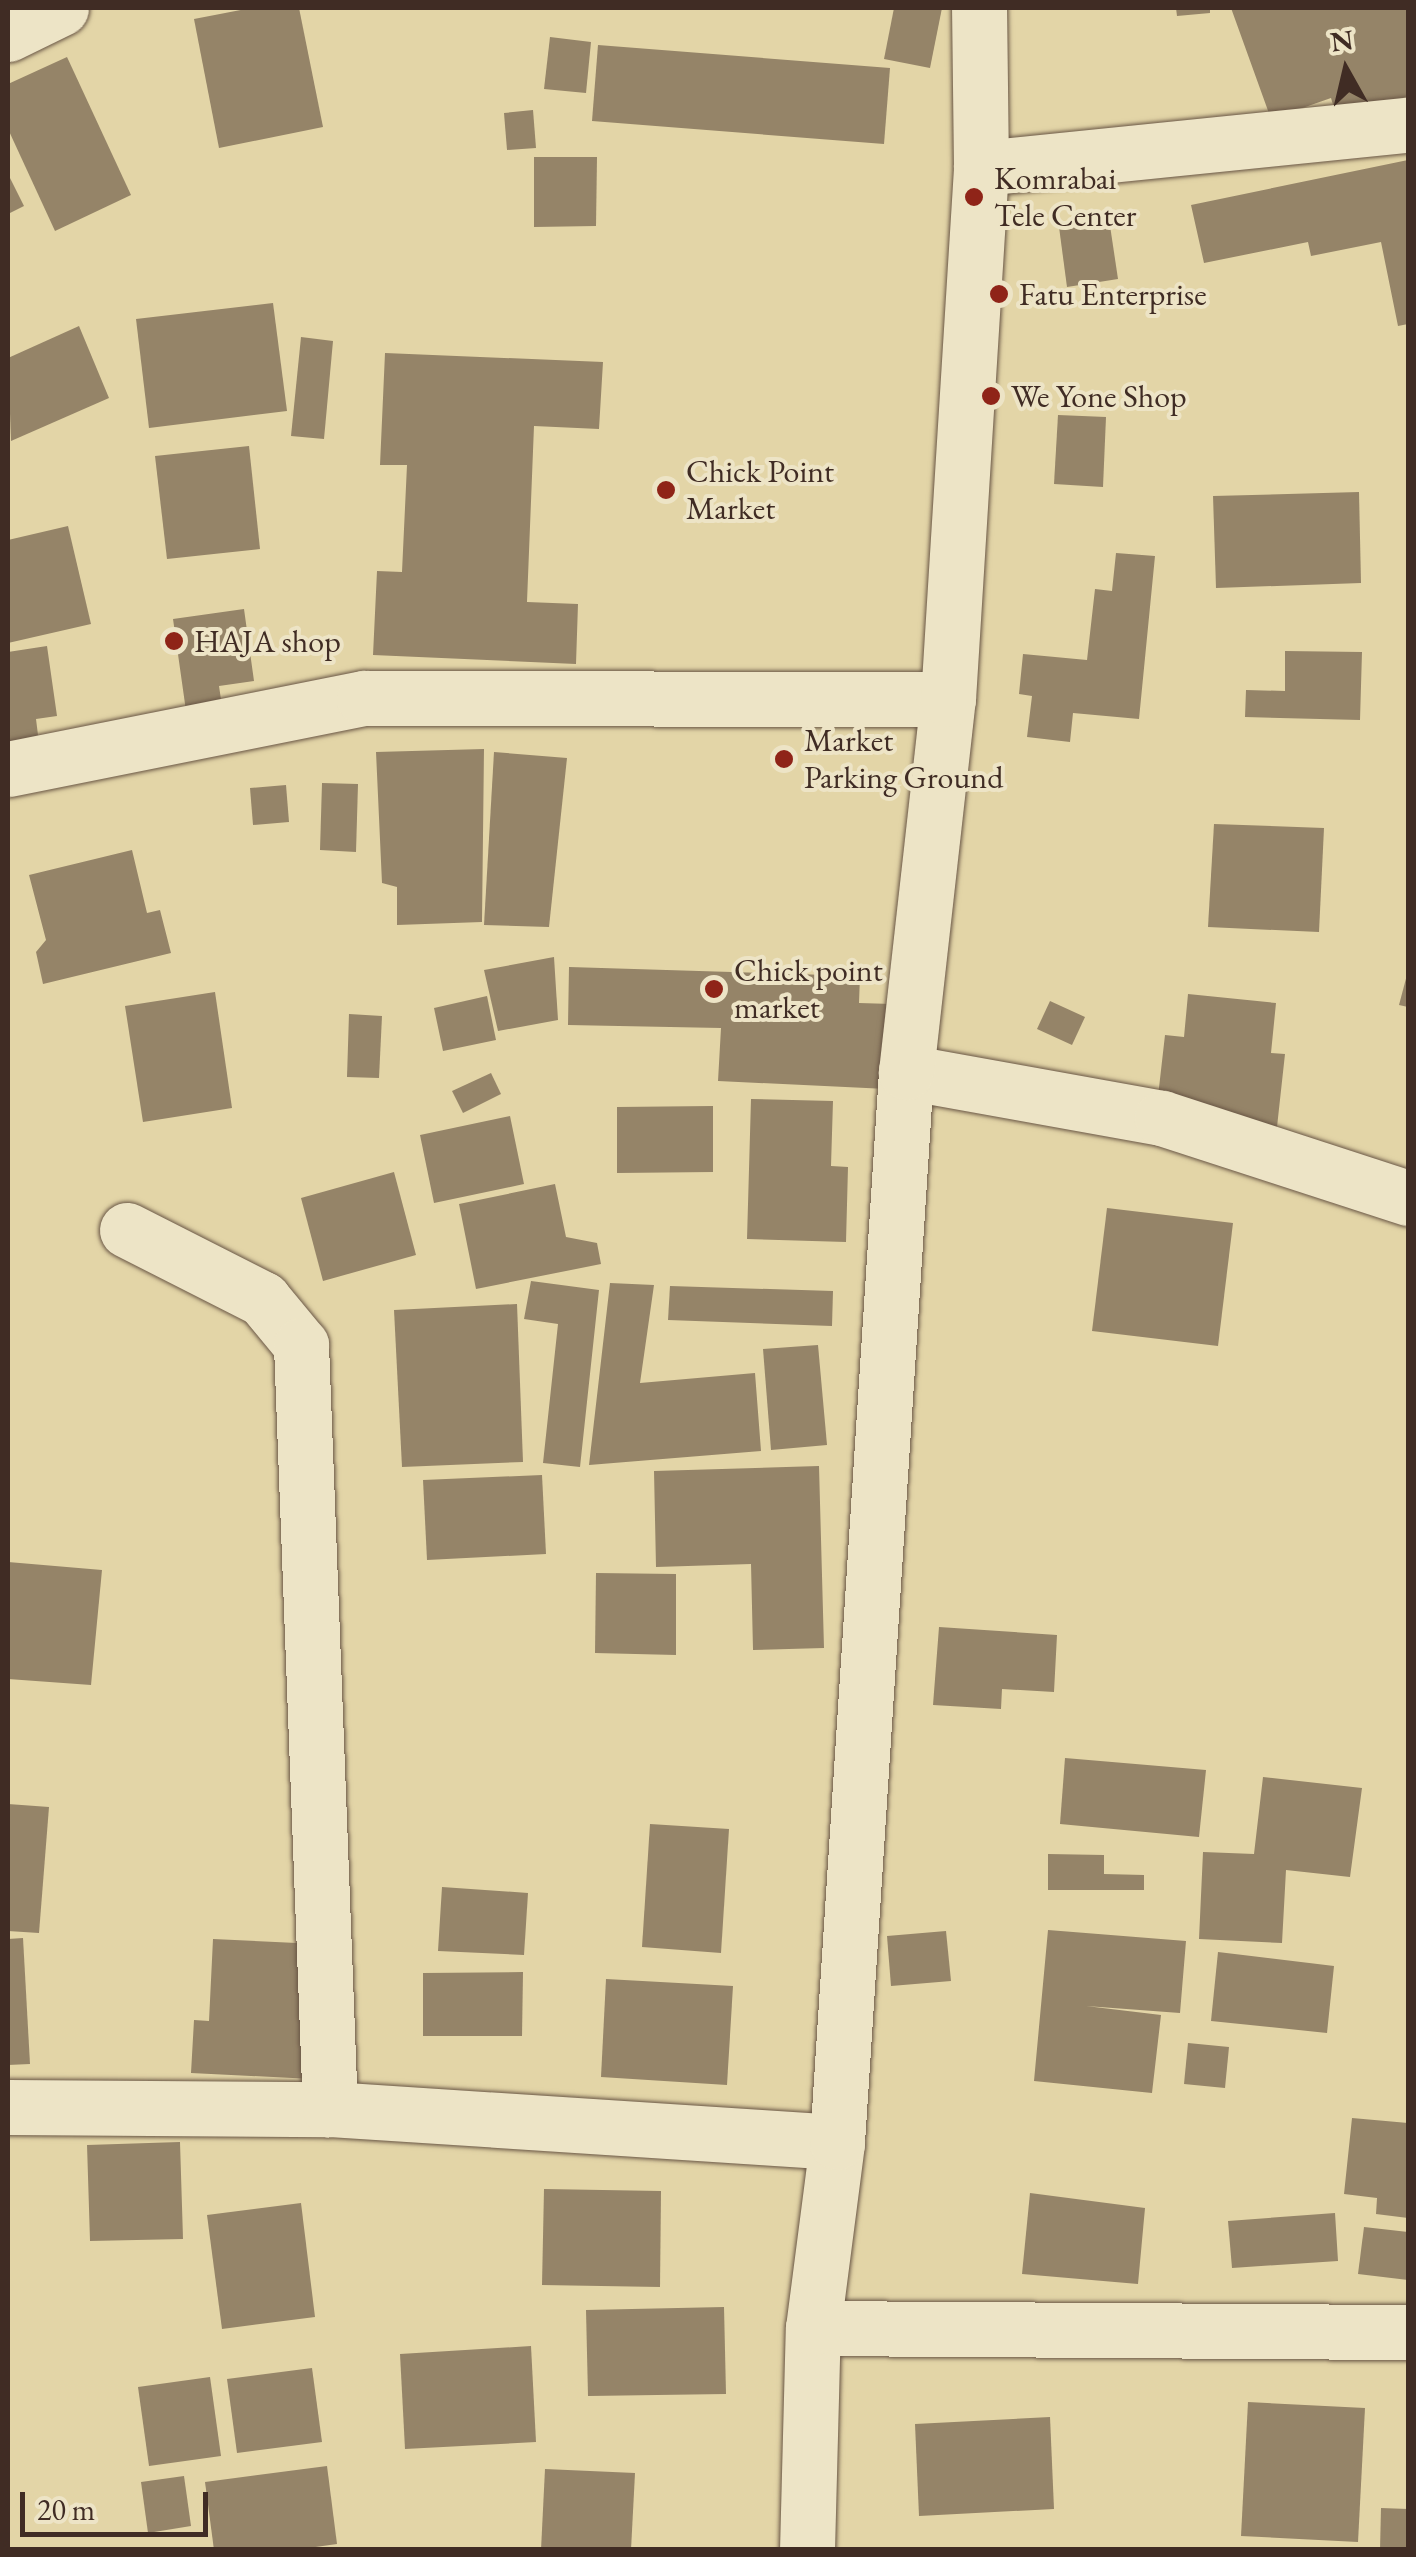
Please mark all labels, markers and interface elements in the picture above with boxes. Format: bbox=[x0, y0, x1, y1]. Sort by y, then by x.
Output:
north arrow bbox=[1296, 20, 1396, 120]
text: N bbox=[1328, 21, 1356, 60]
place label: Komrabai Tele Center bbox=[994, 160, 1136, 235]
marker: Komrabai Tele Center bbox=[963, 186, 985, 208]
place label: Fatu Enterprise bbox=[1019, 275, 1207, 313]
marker: Fatu Enterprise bbox=[988, 283, 1010, 305]
place label: We Yone Shop bbox=[1011, 377, 1187, 415]
marker: We Yone Shop bbox=[980, 385, 1002, 407]
place label: Chick Point Market bbox=[686, 453, 834, 528]
marker: Chick Point Market bbox=[655, 479, 677, 501]
place label: HAJA shop bbox=[194, 622, 341, 660]
marker: HAJA shop bbox=[163, 630, 185, 652]
place label: Market Parking Ground bbox=[804, 722, 1003, 797]
marker: Market Parking Ground bbox=[773, 748, 795, 770]
place label: Chick point market bbox=[734, 952, 883, 1027]
marker: Chick point market bbox=[703, 978, 725, 1000]
scale bar bbox=[25, 2472, 212, 2534]
text: 20 m bbox=[37, 2490, 95, 2529]

